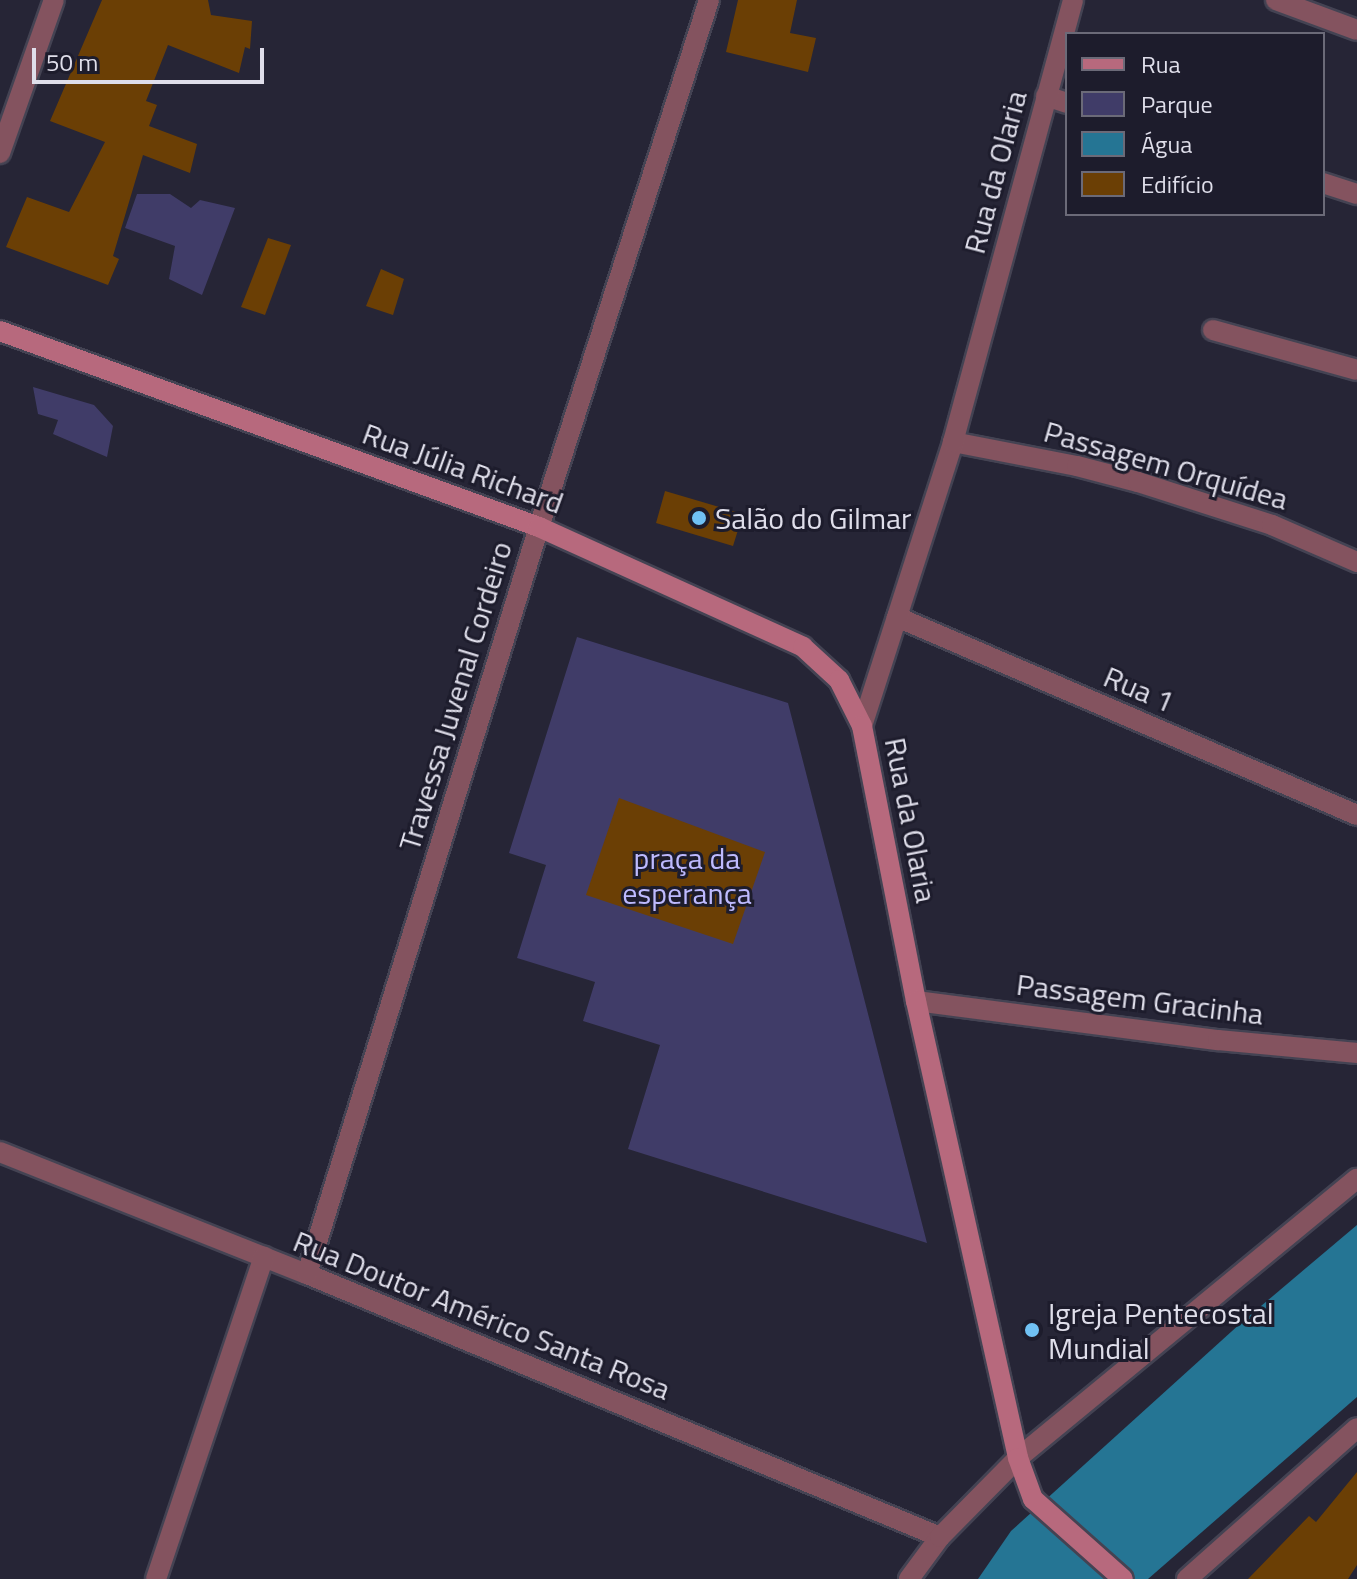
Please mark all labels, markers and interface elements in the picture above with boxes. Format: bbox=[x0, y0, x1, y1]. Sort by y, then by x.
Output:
scale bar bbox=[36, 32, 268, 82]
legend bbox=[1065, 32, 1325, 216]
text: 50 m bbox=[46, 44, 98, 80]
text: Rua bbox=[1141, 46, 1180, 82]
text: Parque bbox=[1141, 86, 1213, 122]
street label: Rua da Olaria bbox=[956, 87, 1034, 257]
text: Água bbox=[1141, 126, 1192, 162]
text: Edifício bbox=[1141, 166, 1214, 202]
street label: Passagem Orquídea bbox=[1040, 413, 1292, 517]
street label: Rua Júlia Richard bbox=[358, 415, 568, 521]
place label: Salão do Gilmar bbox=[715, 500, 911, 536]
marker: Salão do Gilmar bbox=[690, 509, 708, 527]
street label: Travessa Juvenal Cordeiro bbox=[391, 537, 519, 855]
street label: Rua 1 bbox=[1098, 658, 1180, 720]
street label: Rua da Olaria bbox=[877, 735, 945, 905]
park label: praça da esperança bbox=[622, 840, 752, 910]
street label: Passagem Gracinha bbox=[1014, 966, 1266, 1032]
street label: Rua Doutor Américo Santa Rosa bbox=[288, 1223, 676, 1407]
place label: Igreja Pentecostal Mundial bbox=[1048, 1295, 1274, 1366]
marker: Igreja Pentecostal Mundial bbox=[1023, 1321, 1041, 1339]

